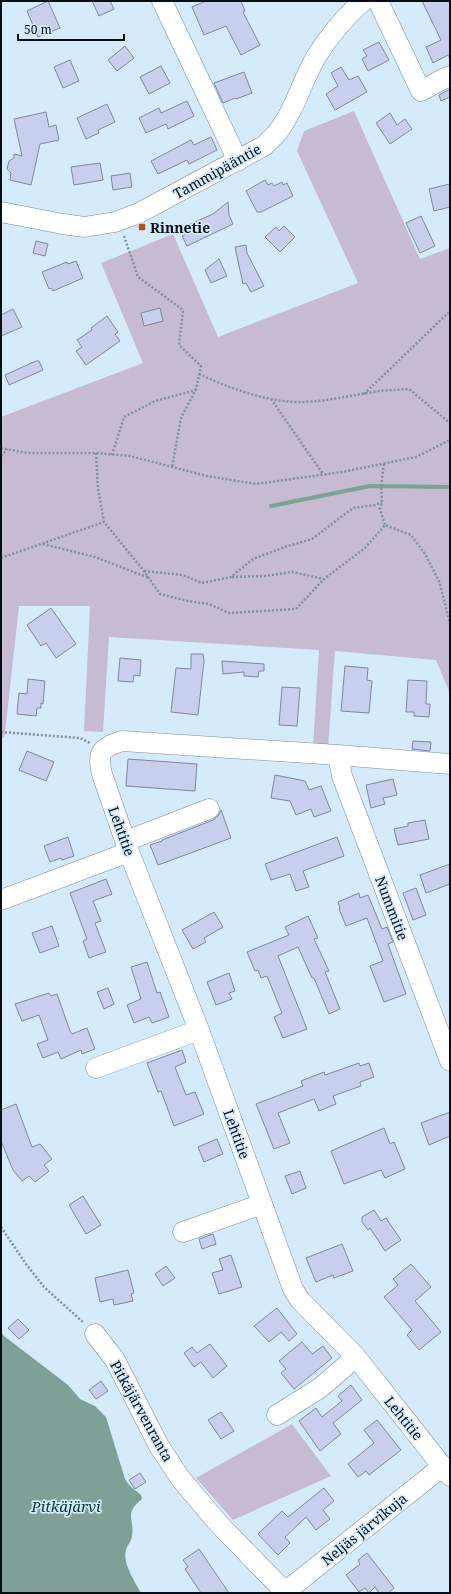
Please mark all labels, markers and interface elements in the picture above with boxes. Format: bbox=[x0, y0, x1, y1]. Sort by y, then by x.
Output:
scale bar bbox=[18, 16, 124, 42]
text: 50 m bbox=[24, 21, 52, 38]
street label: Tammipääntie bbox=[170, 139, 264, 203]
place label: Rinnetie bbox=[150, 218, 210, 237]
marker: Rinnetie bbox=[137, 222, 147, 232]
street label: Lehtitie bbox=[104, 804, 140, 858]
street label: Nummitie bbox=[371, 873, 413, 943]
street label: Lehtitie bbox=[219, 1107, 255, 1161]
street label: Pitkäjärvenranta bbox=[106, 1357, 178, 1465]
street label: Lehtitie bbox=[380, 1392, 428, 1444]
street label: Neljäs järvikuja bbox=[317, 1489, 411, 1569]
water label: Pitkäjärvi bbox=[30, 1496, 101, 1516]

